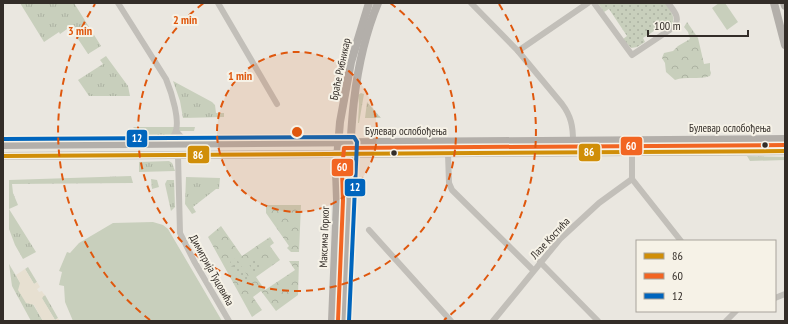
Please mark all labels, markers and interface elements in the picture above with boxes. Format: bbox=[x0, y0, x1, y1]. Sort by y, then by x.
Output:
text: 2 min bbox=[173, 12, 197, 27]
scale bar bbox=[648, 12, 748, 38]
text: 100 m bbox=[654, 18, 681, 33]
text: 3 min bbox=[68, 23, 92, 38]
street label: Браће Рибникар bbox=[327, 36, 353, 101]
text: 1 min bbox=[228, 68, 252, 83]
street label: Булевар ослобођења bbox=[689, 121, 771, 135]
street label: Булевар ослобођења bbox=[365, 124, 447, 138]
centre of rings bbox=[290, 125, 304, 139]
line badge: 12 bbox=[126, 129, 148, 148]
text: 12 bbox=[132, 131, 142, 145]
line badge: 60 bbox=[620, 136, 643, 156]
text: 60 bbox=[626, 139, 636, 153]
unlabelled marker bbox=[760, 140, 770, 150]
line badge: 86 bbox=[578, 143, 601, 162]
line badge: 86 bbox=[187, 145, 210, 164]
text: 86 bbox=[584, 145, 594, 159]
text: 86 bbox=[193, 148, 203, 162]
unlabelled marker bbox=[389, 148, 399, 158]
line badge: 60 bbox=[331, 158, 354, 177]
text: 60 bbox=[337, 160, 347, 174]
line badge: 12 bbox=[344, 178, 366, 197]
text: 12 bbox=[350, 180, 360, 194]
street label: Максима Горког bbox=[316, 205, 332, 268]
street label: Лазе Костића bbox=[527, 214, 573, 262]
street label: Димитрија Туцовића bbox=[187, 232, 237, 308]
legend bbox=[636, 240, 776, 312]
text: 86 bbox=[672, 248, 683, 263]
text: 60 bbox=[672, 268, 683, 283]
text: 12 bbox=[672, 288, 683, 303]

